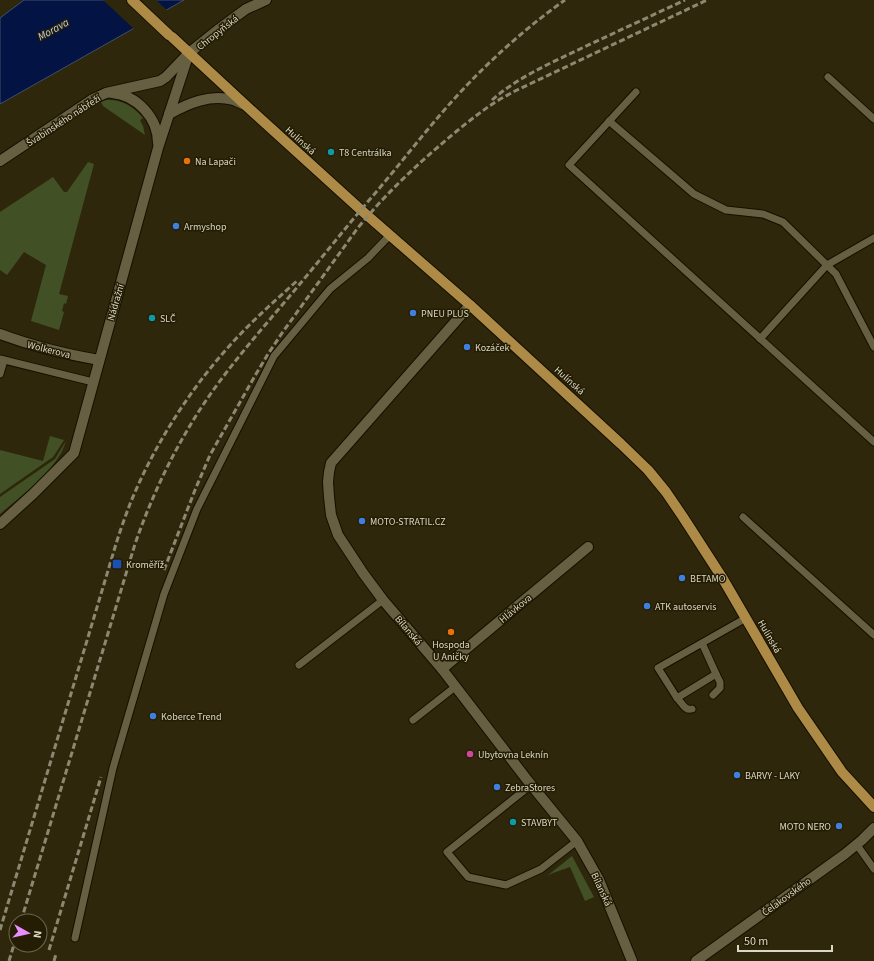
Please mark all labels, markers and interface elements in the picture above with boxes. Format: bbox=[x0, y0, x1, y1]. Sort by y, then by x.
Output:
street label: Chropyňská bbox=[194, 12, 242, 54]
water label: Morava bbox=[35, 15, 72, 44]
street label: Švabinského nábřeží bbox=[24, 91, 104, 150]
street label: Hulínská bbox=[282, 123, 319, 158]
place label: T8 Centrálka bbox=[339, 146, 392, 160]
marker: T8 Centrálka bbox=[326, 147, 336, 157]
place label: Na Lapači bbox=[195, 155, 236, 169]
marker: Na Lapači bbox=[182, 156, 192, 166]
place label: Armyshop bbox=[184, 220, 227, 234]
marker: Armyshop bbox=[171, 221, 181, 231]
street label: Nádražní bbox=[104, 282, 128, 322]
place label: PNEU PLUS bbox=[421, 307, 469, 321]
marker: PNEU PLUS bbox=[408, 308, 418, 318]
place label: SLČ bbox=[160, 312, 176, 326]
marker: SLČ bbox=[147, 313, 157, 323]
street label: Wolkerova bbox=[26, 338, 72, 362]
place label: Kozáček bbox=[475, 341, 509, 355]
marker: Kozáček bbox=[462, 342, 472, 352]
street label: Hulínská bbox=[551, 363, 588, 398]
place label: MOTO-STRATIL.CZ bbox=[370, 515, 446, 529]
marker: MOTO-STRATIL.CZ bbox=[357, 516, 367, 526]
marker: Kroměříž bbox=[111, 558, 123, 570]
place label: Kroměříž bbox=[126, 558, 165, 572]
place label: BETAMO bbox=[690, 572, 726, 586]
marker: BETAMO bbox=[677, 573, 687, 583]
street label: Hlávkova bbox=[496, 591, 535, 626]
place label: ATK autoservis bbox=[655, 600, 716, 614]
marker: ATK autoservis bbox=[642, 601, 652, 611]
street label: Bílanská bbox=[391, 613, 425, 649]
street label: Hulínská bbox=[754, 617, 784, 656]
marker: Hospoda U Aničky bbox=[446, 627, 456, 637]
place label: Hospoda U Aničky bbox=[432, 638, 470, 664]
place label: Koberce Trend bbox=[161, 710, 222, 724]
marker: Koberce Trend bbox=[148, 711, 158, 721]
place label: Ubytovna Leknín bbox=[478, 748, 548, 762]
marker: Ubytovna Leknín bbox=[465, 749, 475, 759]
place label: BARVY - LAKY bbox=[745, 769, 800, 783]
marker: BARVY - LAKY bbox=[732, 770, 742, 780]
place label: ZebraStores bbox=[505, 781, 555, 795]
marker: ZebraStores bbox=[492, 782, 502, 792]
place label: STAVBYT bbox=[521, 816, 558, 830]
marker: STAVBYT bbox=[508, 817, 518, 827]
place label: MOTO NERO bbox=[779, 820, 831, 834]
marker: MOTO NERO bbox=[834, 821, 844, 831]
street label: Bílanská bbox=[587, 870, 615, 908]
street label: Čelakovského bbox=[759, 874, 814, 919]
north arrow bbox=[8, 913, 48, 953]
scale bar bbox=[738, 927, 832, 953]
text: N bbox=[29, 930, 45, 939]
text: 50 m bbox=[744, 933, 768, 950]

